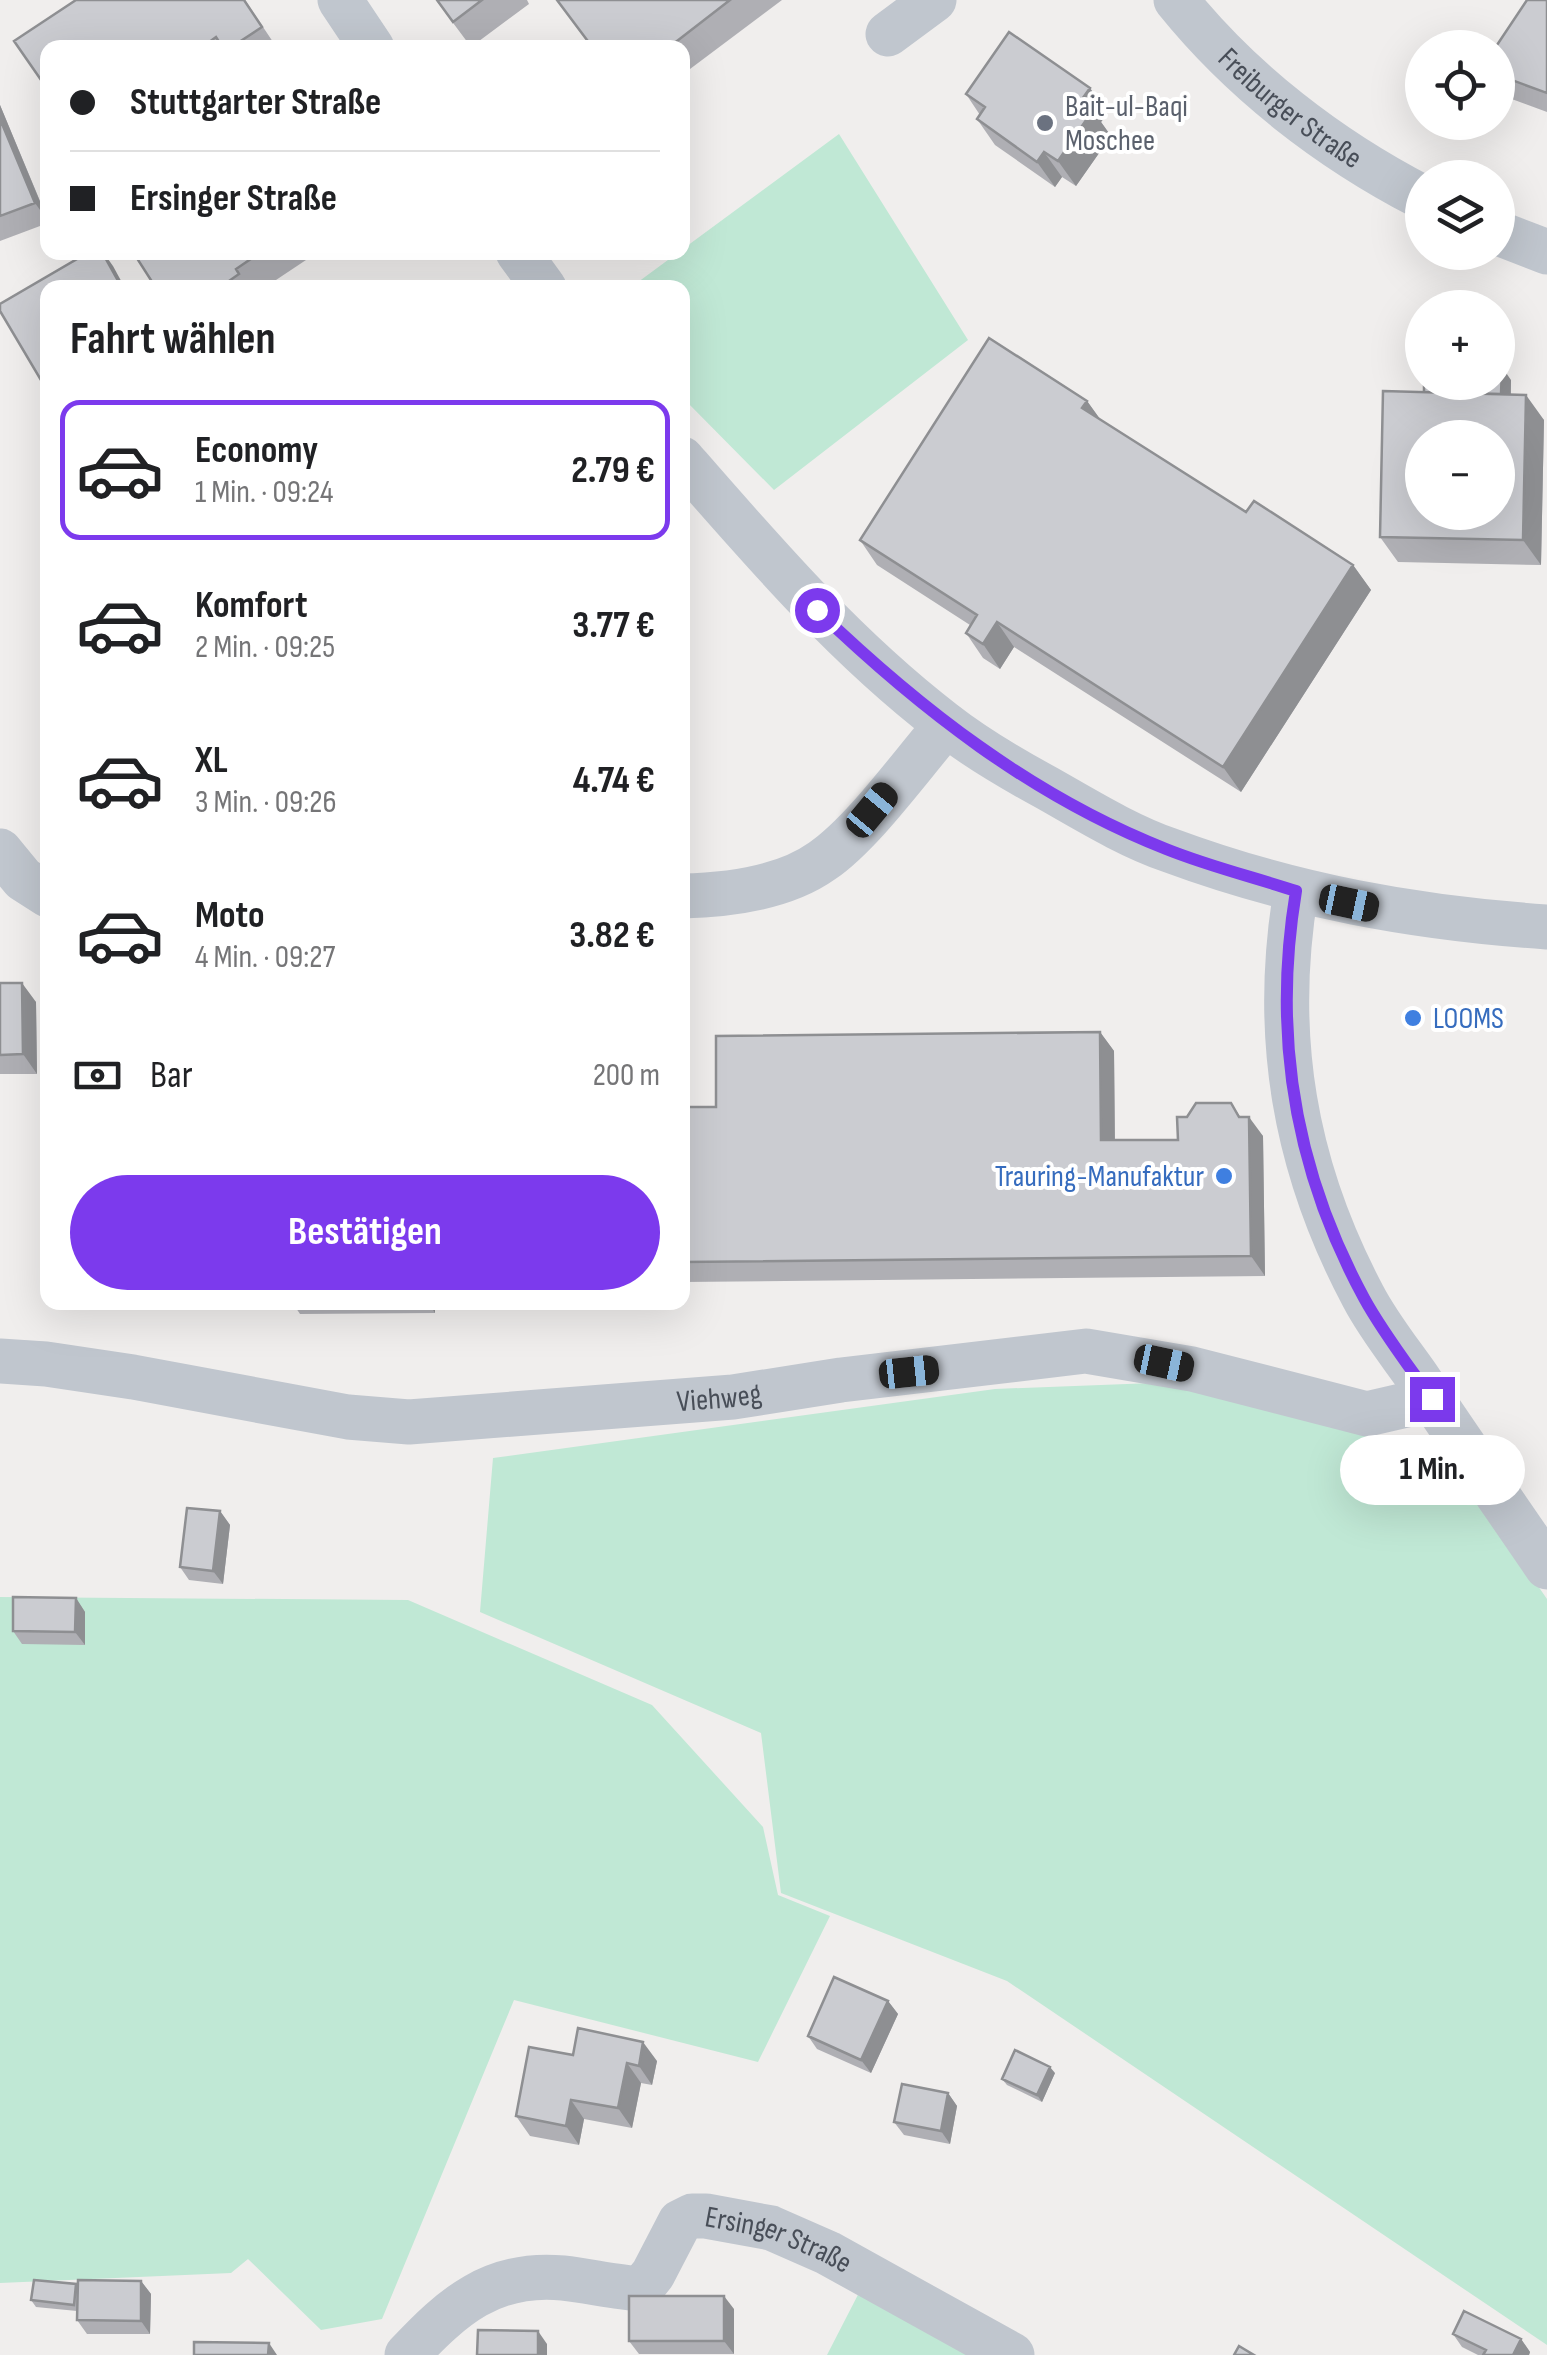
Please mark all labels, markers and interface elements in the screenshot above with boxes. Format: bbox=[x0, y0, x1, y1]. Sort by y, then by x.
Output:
map controls bbox=[1405, 30, 1515, 530]
button: locate bbox=[1405, 30, 1515, 140]
street label: Freiburger Straße bbox=[1210, 41, 1368, 177]
text: Stuttgarter Straße bbox=[130, 80, 381, 125]
place label: Bait-ul-Baqi Moschee bbox=[1065, 89, 1188, 159]
marker: Bait-ul-Baqi Moschee bbox=[1034, 112, 1056, 134]
button: layers bbox=[1405, 160, 1515, 270]
text: Ersinger Straße bbox=[130, 176, 337, 221]
button: + bbox=[1405, 290, 1515, 400]
text: Fahrt wählen bbox=[70, 312, 276, 367]
button: − bbox=[1405, 420, 1515, 530]
icon: car bbox=[75, 425, 165, 515]
text: Economy bbox=[195, 428, 318, 473]
text: 2.79 € bbox=[571, 448, 655, 493]
text: 1 Min. · 09:24 bbox=[195, 473, 333, 512]
icon: car bbox=[75, 580, 165, 670]
text: Komfort bbox=[195, 583, 307, 628]
route start bbox=[795, 588, 840, 633]
text: 3.77 € bbox=[572, 603, 655, 648]
text: 2 Min. · 09:25 bbox=[195, 628, 335, 667]
icon: car bbox=[75, 735, 165, 825]
text: XL bbox=[195, 738, 228, 783]
text: 4.74 € bbox=[573, 758, 655, 803]
car bbox=[841, 777, 903, 843]
text: 3 Min. · 09:26 bbox=[195, 783, 336, 822]
car bbox=[1317, 882, 1381, 924]
icon: car bbox=[75, 890, 165, 980]
text: Moto bbox=[195, 893, 265, 938]
text: 3.82 € bbox=[569, 913, 655, 958]
text: 4 Min. · 09:27 bbox=[195, 938, 335, 977]
place label: LOOMS bbox=[1433, 1001, 1504, 1037]
marker: LOOMS bbox=[1402, 1007, 1424, 1029]
icon: cash bbox=[70, 1048, 125, 1103]
text: Bar bbox=[150, 1053, 193, 1098]
text: 200 m bbox=[593, 1056, 660, 1095]
place label: Trauring-Manufaktur bbox=[995, 1159, 1204, 1195]
marker: Trauring-Manufaktur bbox=[1213, 1165, 1235, 1187]
button: Bestätigen bbox=[70, 1175, 660, 1290]
car bbox=[1132, 1342, 1196, 1384]
car bbox=[878, 1354, 940, 1390]
street label: Viehweg bbox=[676, 1376, 764, 1420]
route end bbox=[1410, 1377, 1455, 1422]
callout: 1 Min. bbox=[1340, 1434, 1524, 1504]
text: 1 Min. bbox=[1400, 1450, 1465, 1489]
street label: Ersinger Straße bbox=[702, 2199, 858, 2282]

